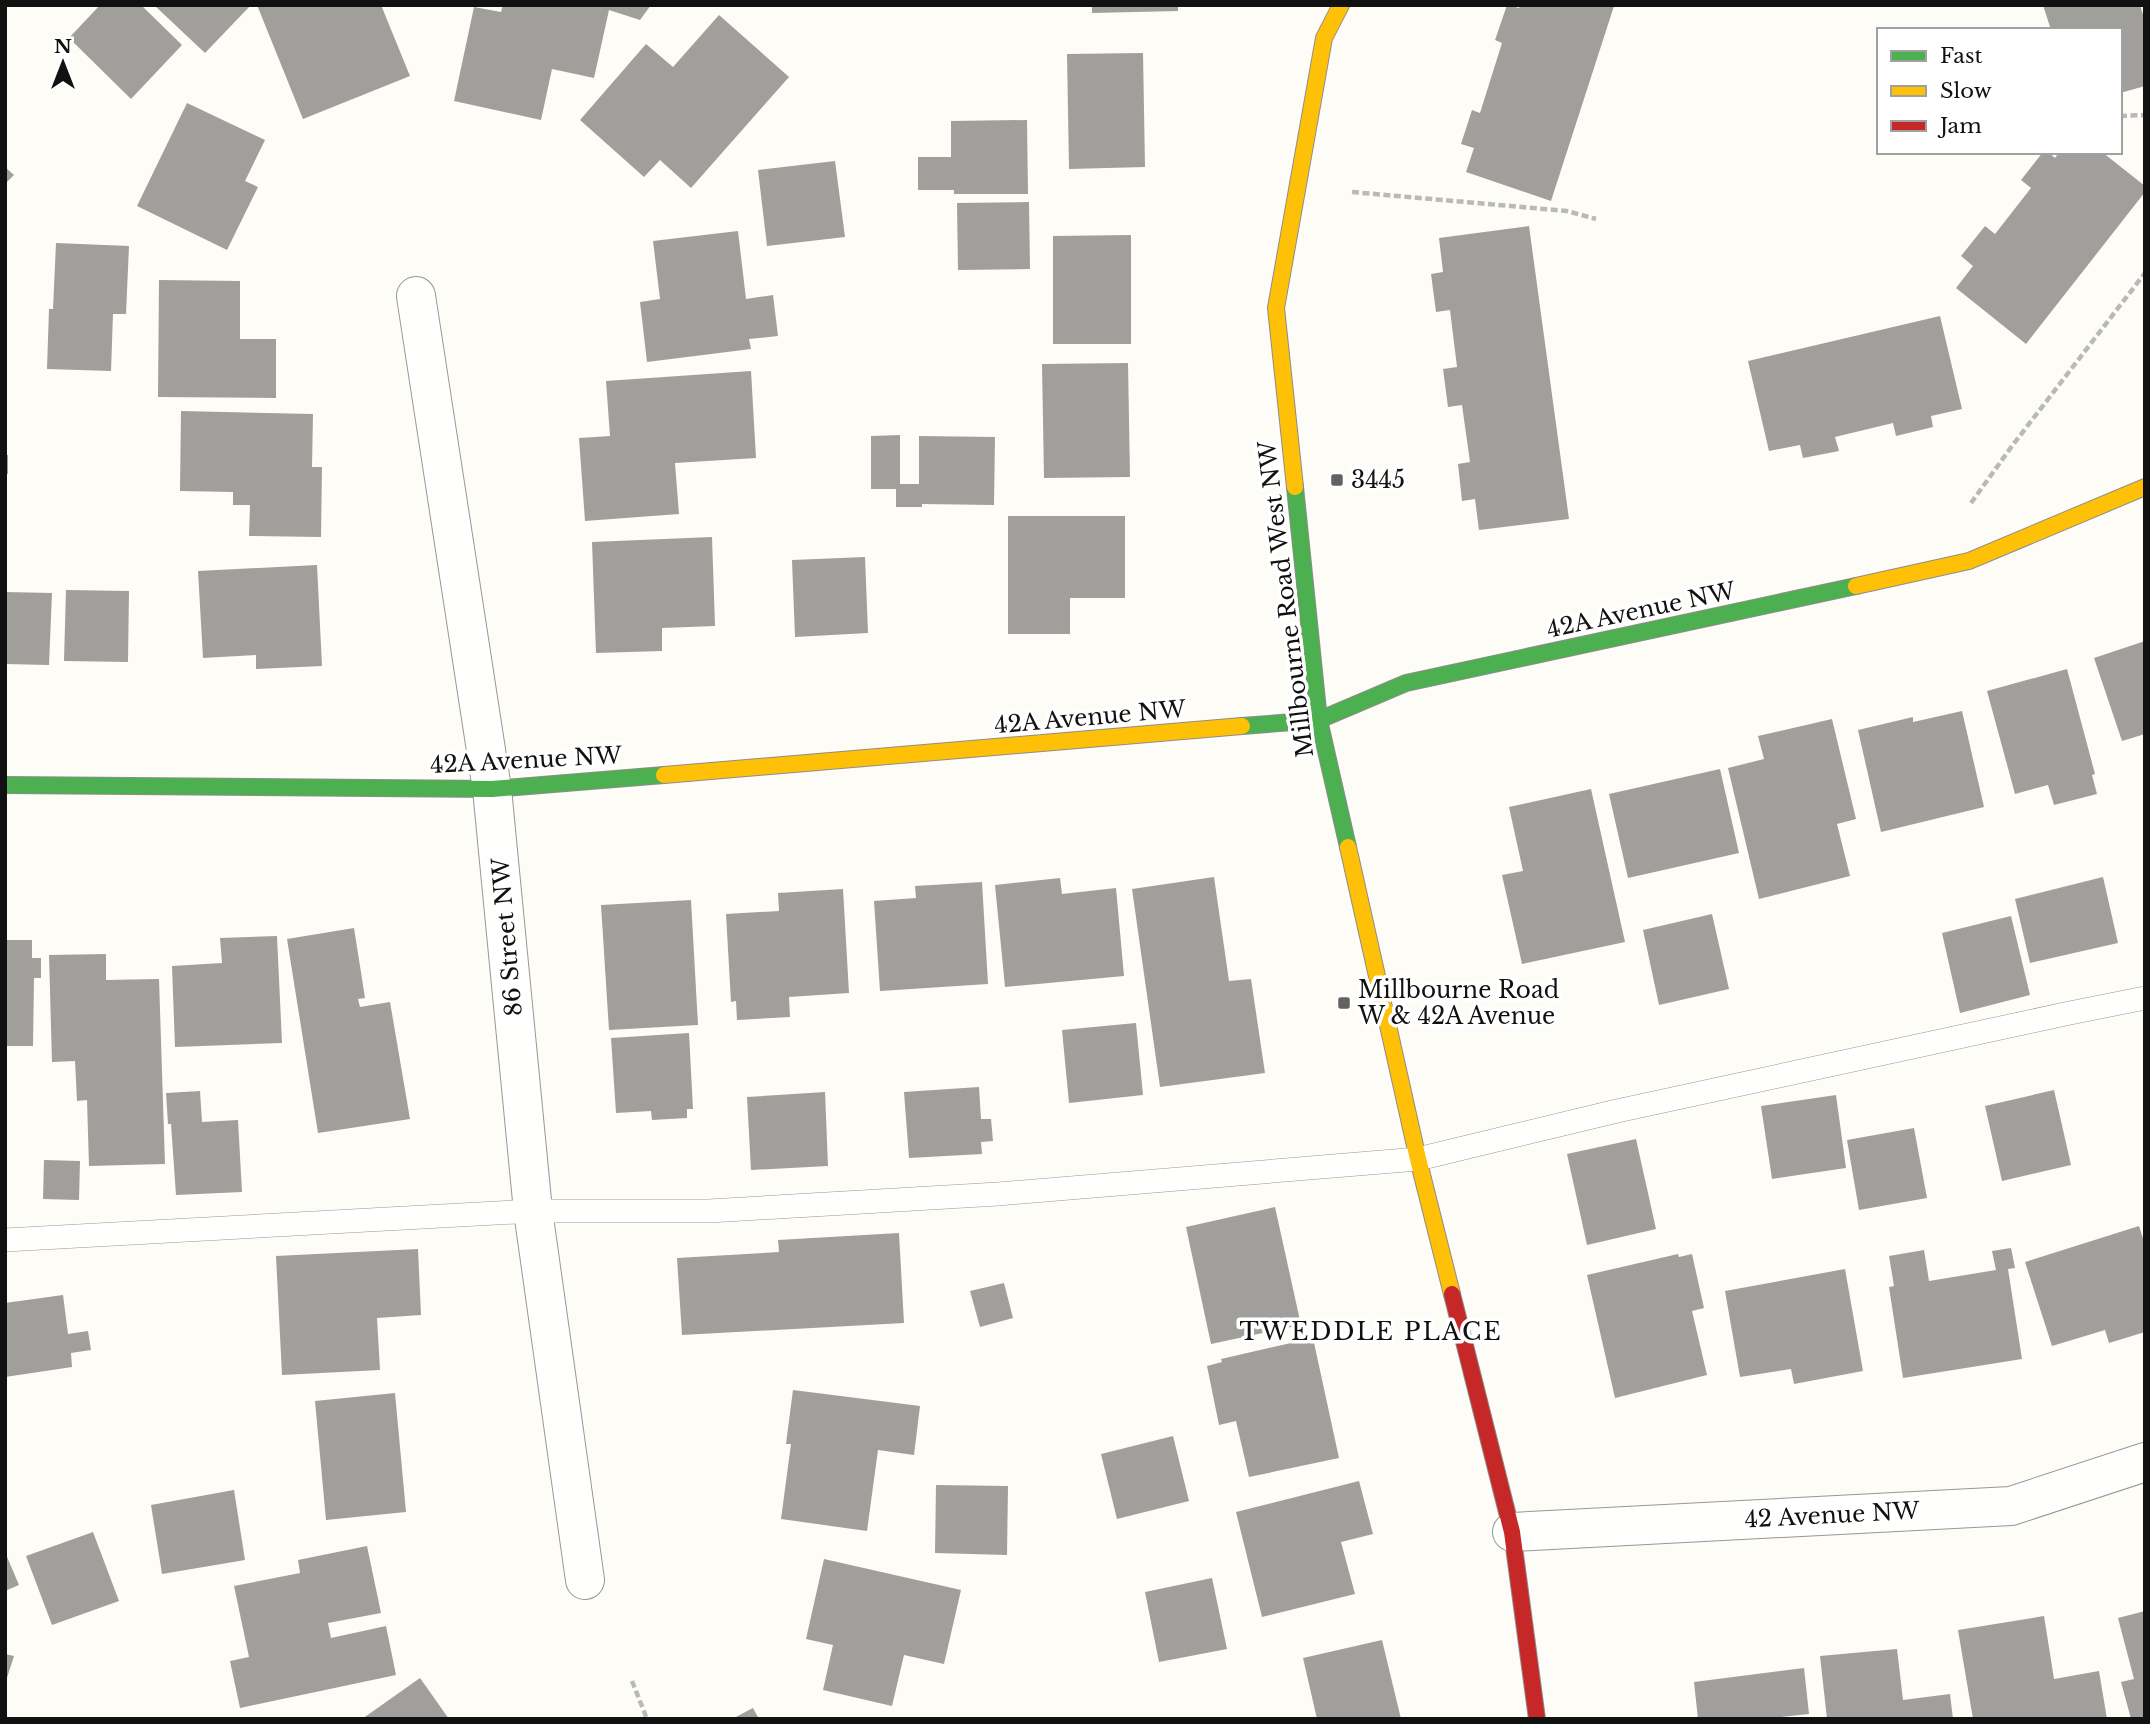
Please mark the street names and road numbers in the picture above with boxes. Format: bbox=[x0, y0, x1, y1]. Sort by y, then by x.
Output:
street label: Millbourne Road West NW bbox=[1253, 438, 1319, 759]
street label: 42A Avenue NW bbox=[1544, 576, 1739, 644]
street label: 42A Avenue NW bbox=[993, 695, 1188, 739]
street label: 42A Avenue NW bbox=[429, 741, 624, 779]
street label: 86 Street NW bbox=[486, 856, 528, 1017]
street label: 42 Avenue NW bbox=[1744, 1496, 1921, 1534]

